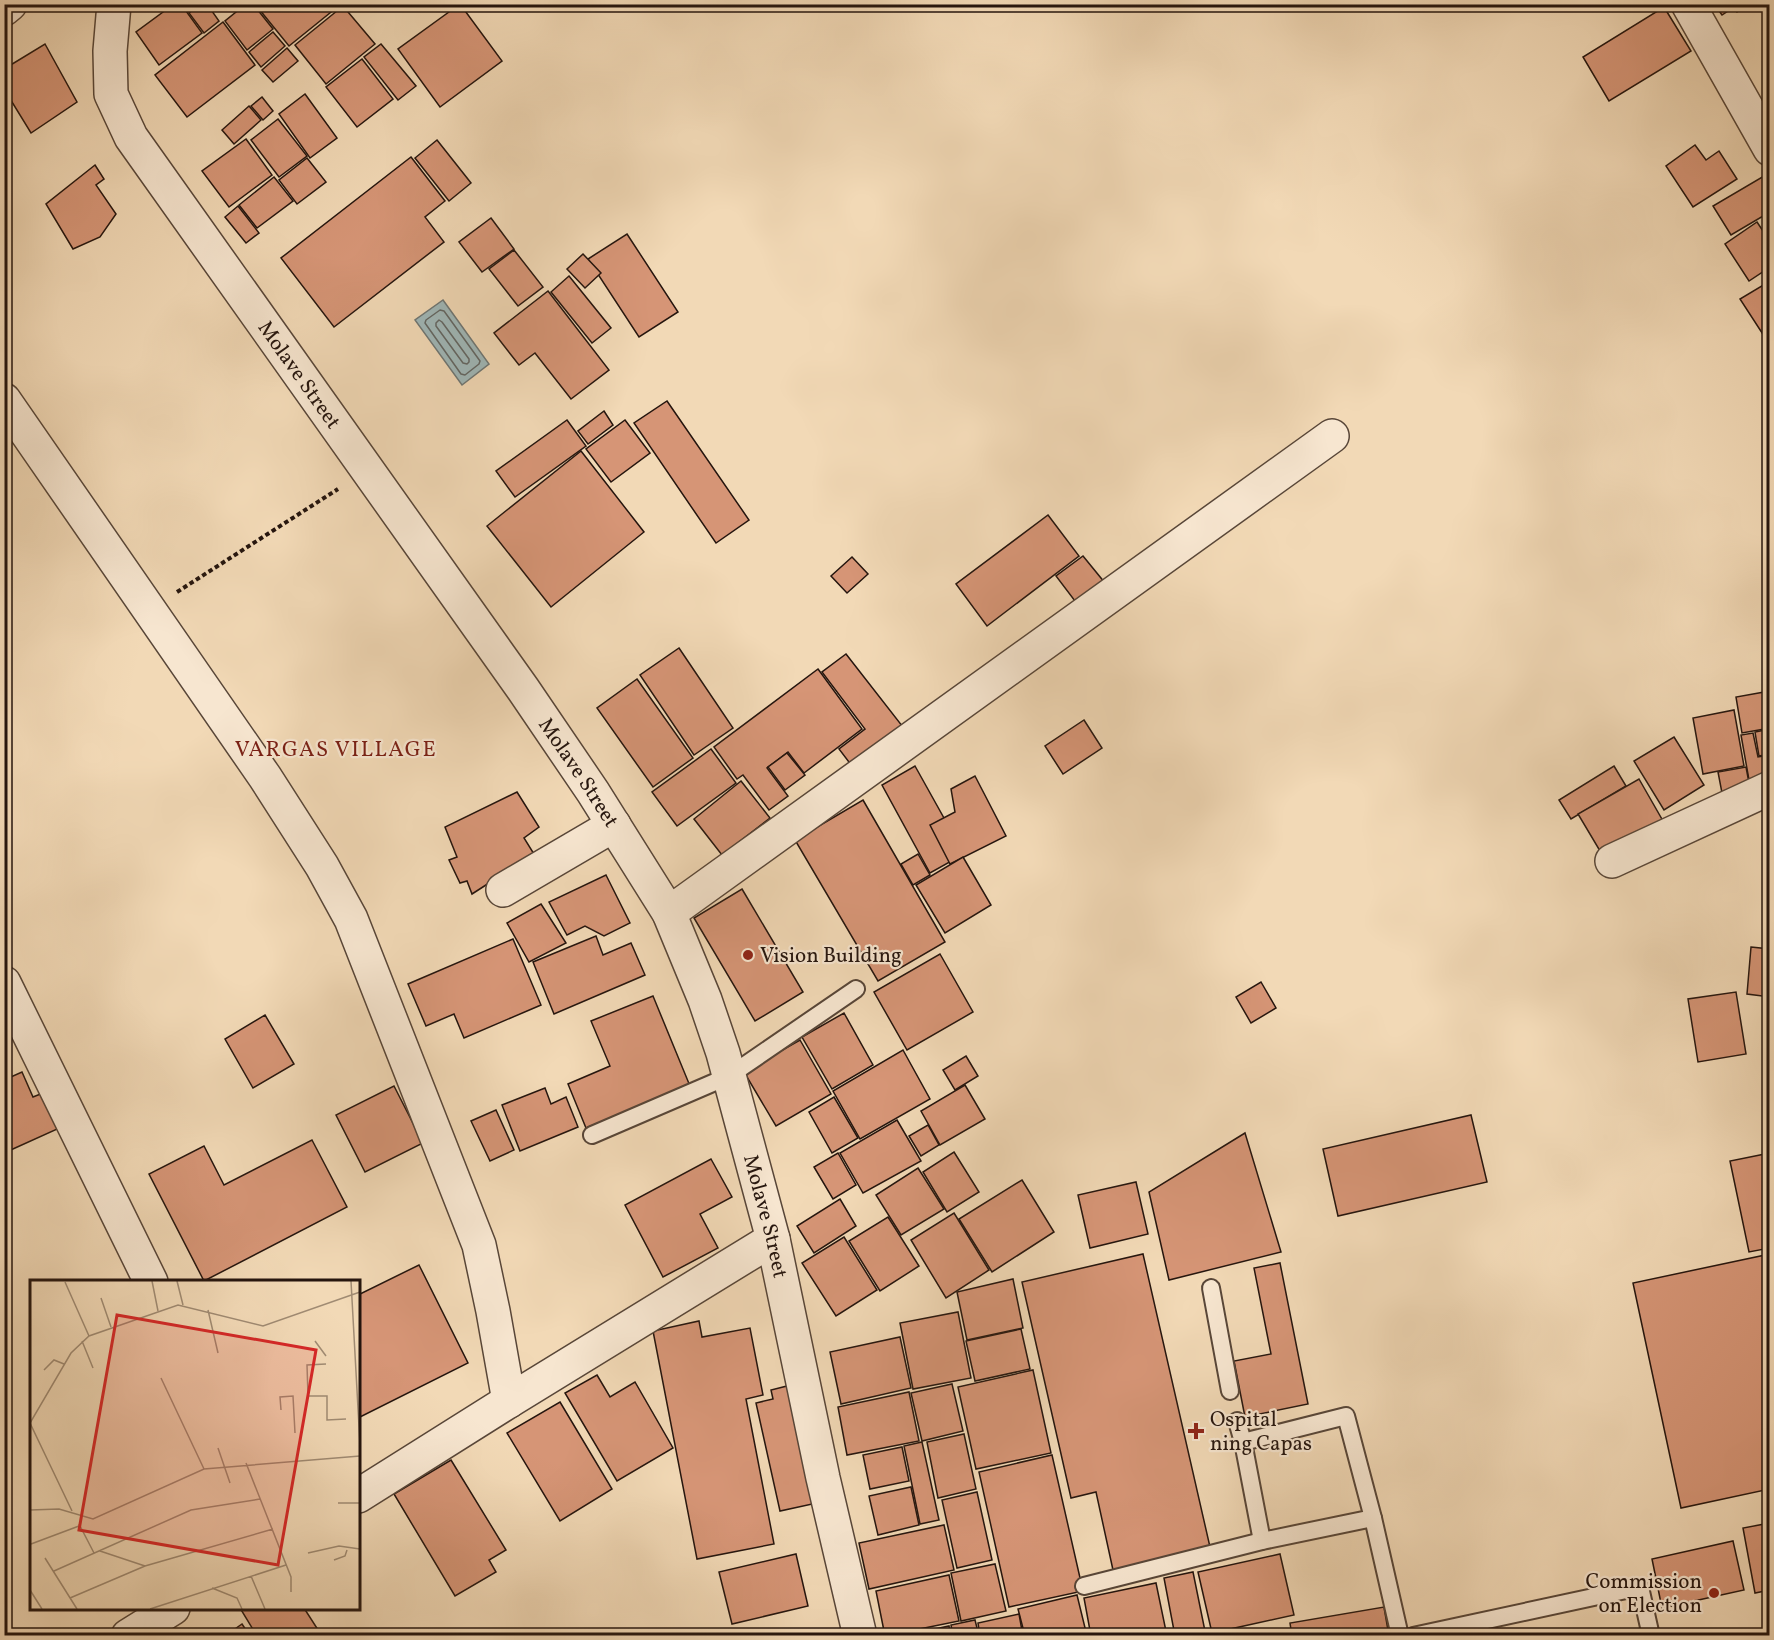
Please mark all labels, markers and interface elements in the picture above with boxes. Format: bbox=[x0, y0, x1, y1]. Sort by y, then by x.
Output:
street label: Molave Street bbox=[250, 316, 347, 435]
street label: Molave Street bbox=[531, 712, 625, 834]
district label: VARGAS VILLAGE bbox=[235, 735, 437, 766]
place label: Vision Building bbox=[760, 942, 902, 971]
marker: Vision Building bbox=[741, 948, 755, 962]
street label: Molave Street bbox=[735, 1152, 794, 1281]
inset map bbox=[30, 1280, 360, 1610]
place label: Ospital ning Capas bbox=[1210, 1406, 1312, 1459]
marker: Ospital ning Capas bbox=[1187, 1422, 1205, 1440]
place label: Commission on Election bbox=[1586, 1568, 1702, 1621]
marker: Commission on Election bbox=[1707, 1586, 1721, 1600]

